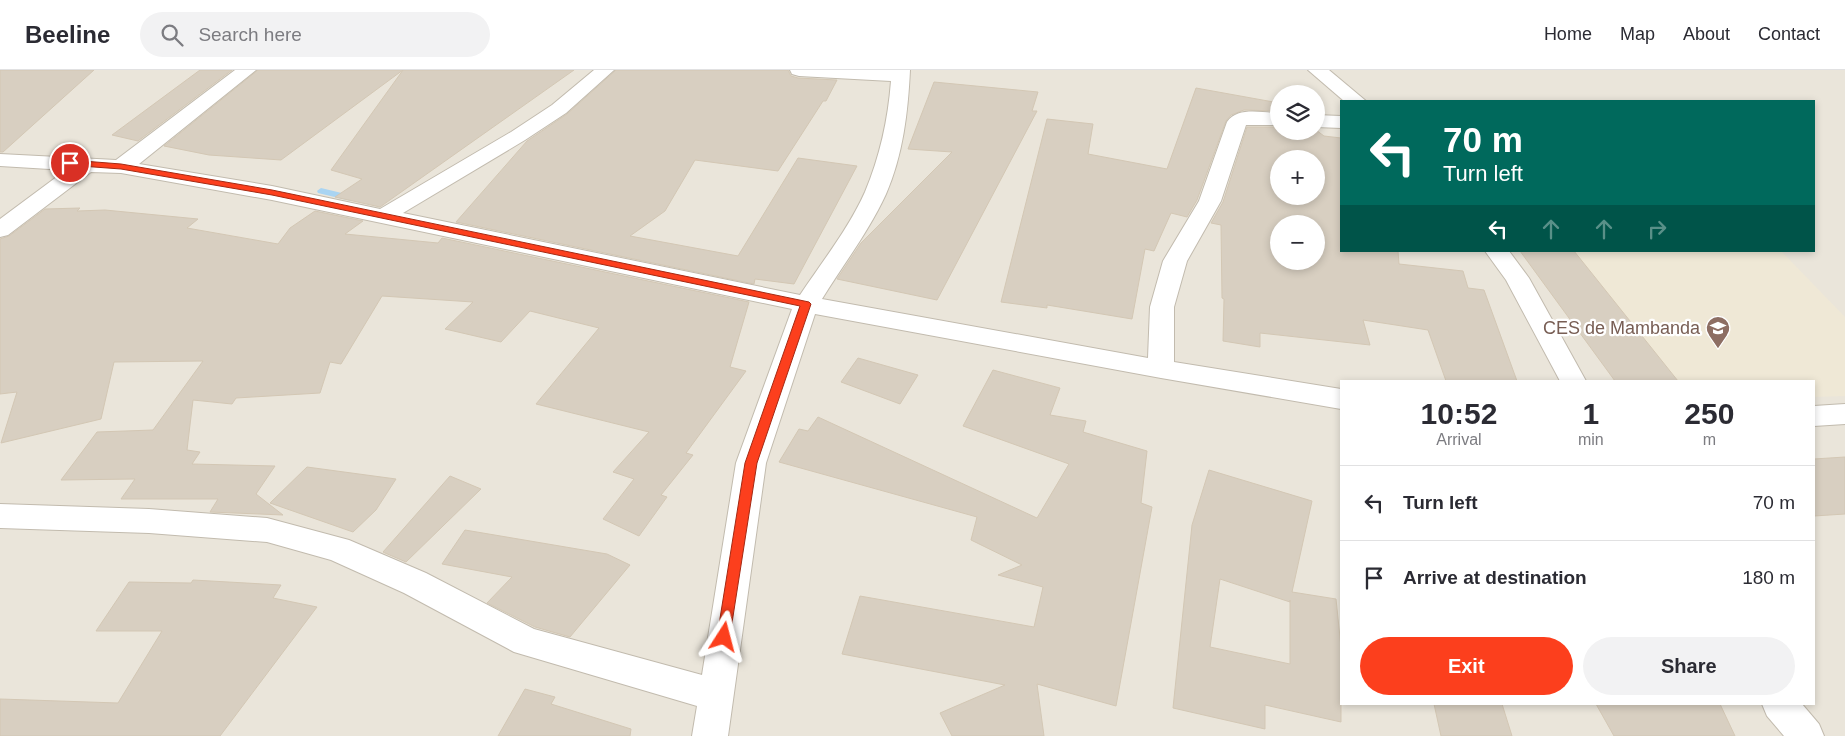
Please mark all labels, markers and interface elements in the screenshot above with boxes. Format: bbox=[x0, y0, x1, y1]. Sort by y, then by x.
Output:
search box bbox=[140, 12, 490, 57]
text: Beeline bbox=[25, 21, 110, 48]
icon: search bbox=[158, 21, 186, 49]
text: Search here bbox=[198, 24, 302, 45]
text: Home bbox=[1544, 24, 1592, 44]
text: Map bbox=[1620, 24, 1655, 44]
text: About bbox=[1683, 24, 1730, 44]
text: Contact bbox=[1758, 24, 1820, 44]
map controls bbox=[1270, 85, 1325, 270]
button: layers bbox=[1270, 85, 1325, 140]
icon: left bbox=[1360, 120, 1425, 185]
text: 70 m bbox=[1443, 120, 1523, 159]
pin bbox=[49, 142, 91, 184]
icon: arrive bbox=[56, 149, 84, 177]
button: + bbox=[1270, 150, 1325, 205]
text: Turn left bbox=[1443, 161, 1523, 186]
button: − bbox=[1270, 215, 1325, 270]
icon: left bbox=[1484, 215, 1512, 243]
icon: ahead bbox=[1537, 215, 1565, 243]
icon: ahead bbox=[1590, 215, 1618, 243]
icon: right bbox=[1643, 215, 1671, 243]
school or university icon: CES de Mambanda bbox=[1705, 315, 1731, 349]
place label: CES de Mambanda bbox=[1543, 318, 1701, 338]
text: 10:52 bbox=[1421, 397, 1497, 430]
text: 1 bbox=[1582, 397, 1599, 430]
text: 250 bbox=[1684, 397, 1734, 430]
text: Arrival bbox=[1436, 431, 1482, 448]
text: min bbox=[1578, 431, 1604, 448]
text: m bbox=[1703, 431, 1716, 448]
icon: left bbox=[1360, 489, 1388, 517]
text: Turn left bbox=[1403, 492, 1478, 513]
text: 70 m bbox=[1753, 492, 1795, 513]
icon: arrive bbox=[1360, 564, 1388, 592]
text: Arrive at destination bbox=[1403, 567, 1587, 588]
text: 180 m bbox=[1742, 567, 1795, 588]
position arrow bbox=[697, 610, 749, 662]
button: Exit bbox=[1360, 637, 1573, 695]
button: Share bbox=[1583, 637, 1795, 695]

